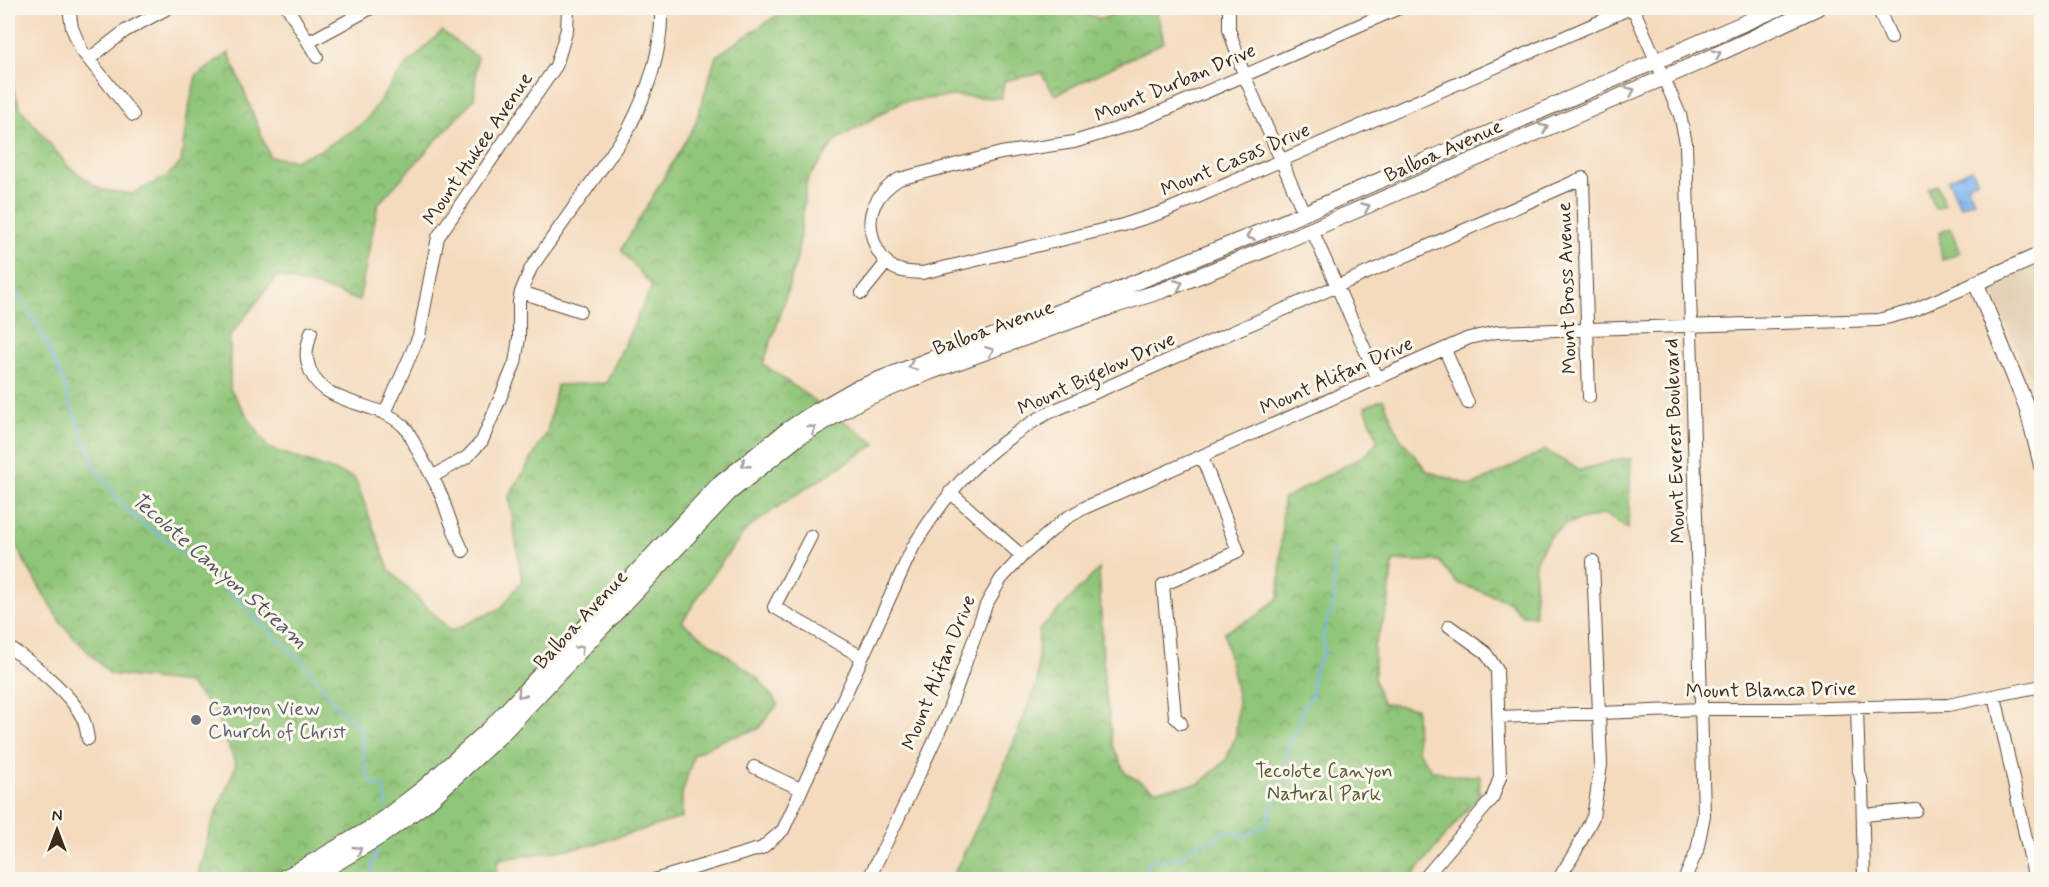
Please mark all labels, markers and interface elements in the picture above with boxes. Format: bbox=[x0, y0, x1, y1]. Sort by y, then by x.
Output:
street label: Mount Durban Drive bbox=[1091, 37, 1260, 130]
one-way arrow bbox=[1710, 49, 1721, 61]
street label: Mount Hukee Avenue bbox=[417, 67, 540, 231]
one-way arrow bbox=[1625, 86, 1636, 98]
street label: Balboa Avenue bbox=[1380, 113, 1507, 189]
street label: Mount Casas Drive bbox=[1157, 117, 1314, 204]
one-way arrow bbox=[1538, 124, 1549, 136]
street label: Mount Bross Avenue bbox=[1551, 201, 1584, 375]
one-way arrow bbox=[1359, 202, 1370, 214]
one-way arrow bbox=[1246, 229, 1257, 241]
one-way arrow bbox=[1172, 279, 1183, 291]
street label: Balboa Avenue bbox=[929, 294, 1058, 363]
street label: Mount Bigelow Drive bbox=[1013, 326, 1181, 425]
street label: Mount Alifan Drive bbox=[1256, 330, 1418, 422]
street label: Mount Everest Boulevard bbox=[1658, 338, 1693, 544]
one-way arrow bbox=[984, 345, 995, 358]
one-way arrow bbox=[907, 359, 918, 371]
one-way arrow bbox=[805, 425, 816, 436]
one-way arrow bbox=[740, 457, 751, 468]
water label: Tecolote Canyon Stream bbox=[125, 486, 313, 655]
street label: Balboa Avenue bbox=[528, 564, 634, 676]
street label: Mount Alifan Drive bbox=[896, 591, 983, 754]
one-way arrow bbox=[573, 646, 584, 656]
street label: Mount Blanca Drive bbox=[1685, 676, 1857, 705]
one-way arrow bbox=[517, 688, 528, 698]
place label: Canyon View Church of Christ bbox=[208, 696, 346, 746]
marker: Canyon View Church of Christ bbox=[189, 713, 203, 727]
park label: Tecolote Canyon Natural Park bbox=[1255, 758, 1393, 808]
north arrow bbox=[27, 800, 87, 860]
text: N bbox=[52, 806, 62, 827]
one-way arrow bbox=[352, 845, 362, 857]

